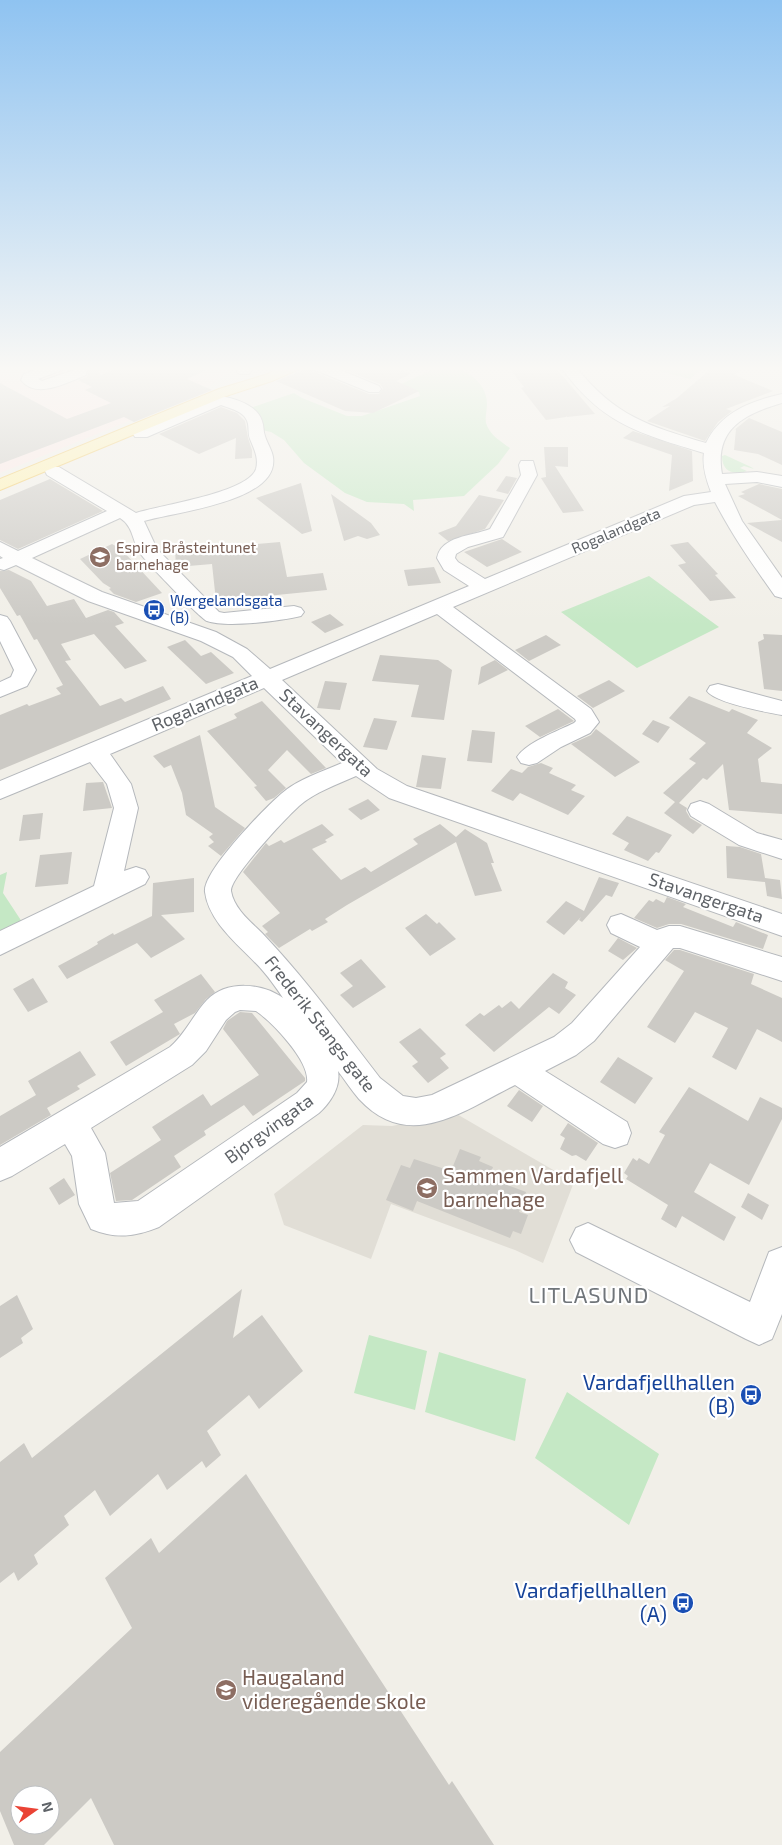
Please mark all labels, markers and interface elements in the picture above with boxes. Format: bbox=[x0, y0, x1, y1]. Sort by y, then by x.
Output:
street label: Rogalandgata bbox=[568, 503, 663, 557]
place label: Espira Bråsteintunet barnehage bbox=[116, 538, 256, 573]
school or university icon: Espira Bråsteintunet barnehage bbox=[88, 545, 112, 569]
place label: Wergelandsgata (B) bbox=[170, 591, 282, 626]
bus stop icon: Wergelandsgata (B) bbox=[142, 598, 166, 622]
street label: Rogalandgata bbox=[148, 671, 261, 735]
street label: Stavangergata bbox=[275, 683, 378, 781]
street label: Stavangergata bbox=[646, 867, 767, 927]
street label: Frederik Stangs gate bbox=[261, 951, 381, 1096]
street label: Bjørgvingata bbox=[220, 1089, 317, 1168]
place label: Sammen Vardafjell barnehage bbox=[443, 1162, 624, 1211]
school or university icon: Sammen Vardafjell barnehage bbox=[415, 1176, 439, 1200]
district label: LITLASUND bbox=[529, 1281, 649, 1307]
place label: Vardafjellhallen (B) bbox=[583, 1369, 735, 1418]
bus stop icon: Vardafjellhallen (B) bbox=[739, 1383, 763, 1407]
place label: Vardafjellhallen (A) bbox=[515, 1577, 667, 1626]
bus stop icon: Vardafjellhallen (A) bbox=[671, 1591, 695, 1615]
place label: Haugaland videregående skole bbox=[242, 1664, 426, 1713]
school or university icon: Haugaland videregående skole bbox=[214, 1678, 238, 1702]
north arrow bbox=[10, 1785, 60, 1835]
text: N bbox=[39, 1800, 58, 1814]

